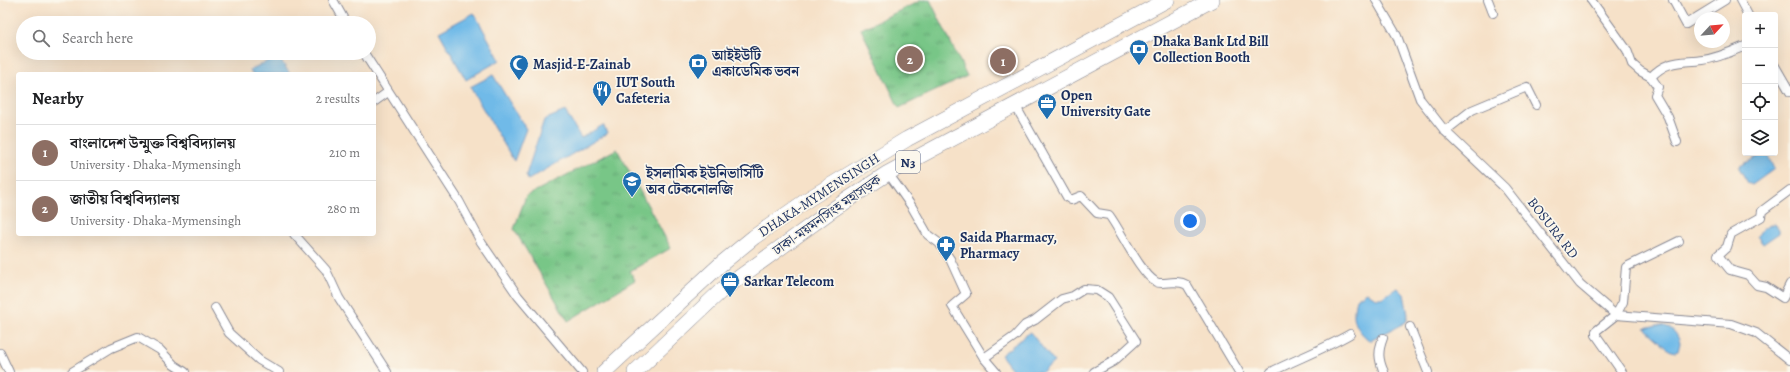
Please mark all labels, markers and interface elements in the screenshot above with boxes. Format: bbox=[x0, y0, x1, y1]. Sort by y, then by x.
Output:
north arrow bbox=[1694, 12, 1730, 48]
map controls bbox=[1742, 12, 1778, 156]
button: + bbox=[1742, 12, 1778, 48]
search box bbox=[16, 16, 376, 60]
icon: search bbox=[30, 27, 52, 49]
text: Search here bbox=[62, 28, 133, 48]
place label: Dhaka Bank Ltd Bill Collection Booth bbox=[1153, 32, 1269, 67]
bank icon: Dhaka Bank Ltd Bill Collection Booth bbox=[1128, 38, 1150, 66]
pin: 2 bbox=[897, 44, 923, 74]
place label: আইইউটি একাডেমিক ভবন bbox=[711, 46, 800, 81]
pin: 1 bbox=[990, 46, 1016, 76]
button: − bbox=[1742, 48, 1778, 84]
bank icon: আইইউটি একাডেমিক ভবন bbox=[687, 52, 709, 80]
mosque icon: Masjid-E-Zainab bbox=[508, 53, 530, 81]
place label: Masjid-E-Zainab bbox=[533, 55, 631, 74]
place label: IUT South Cafeteria bbox=[616, 73, 676, 108]
restaurant icon: IUT South Cafeteria bbox=[591, 79, 613, 107]
button: locate bbox=[1742, 84, 1778, 120]
place label: Open University Gate bbox=[1061, 86, 1151, 121]
text: Nearby bbox=[32, 87, 83, 110]
text: 2 results bbox=[316, 90, 360, 107]
office icon: Open University Gate bbox=[1036, 92, 1058, 120]
button: layers bbox=[1742, 120, 1778, 156]
text: বাংলাদেশ উন্মুক্ত বিশ্ববিদ্যালয় bbox=[70, 133, 236, 153]
text: 1 bbox=[43, 144, 47, 161]
text: 210 m bbox=[329, 144, 360, 161]
street label: DHAKA-MYMENSINGH bbox=[755, 149, 883, 241]
road number: N3 bbox=[896, 151, 920, 173]
text: University · Dhaka-Mymensingh bbox=[70, 156, 241, 173]
place label: ইসলামিক ইউনিভার্সিটি অব টেকনোলজি bbox=[645, 164, 765, 199]
school or university icon: ইসলামিক ইউনিভার্সিটি অব টেকনোলজি bbox=[621, 170, 643, 198]
street label: ঢাকা-ময়মনসিংহ মহাসড়ক bbox=[768, 170, 886, 260]
text: জাতীয় বিশ্ববিদ্যালয় bbox=[70, 189, 180, 209]
street label: BOSURA RD bbox=[1523, 193, 1583, 263]
text: 2 bbox=[42, 200, 48, 217]
text: 280 m bbox=[327, 200, 360, 217]
your location bbox=[1180, 211, 1200, 231]
text: University · Dhaka-Mymensingh bbox=[70, 212, 241, 229]
place label: Saida Pharmacy, Pharmacy bbox=[960, 228, 1057, 263]
pharmacy icon: Saida Pharmacy, Pharmacy bbox=[935, 234, 957, 262]
office icon: Sarkar Telecom bbox=[719, 270, 741, 298]
place label: Sarkar Telecom bbox=[744, 272, 835, 291]

